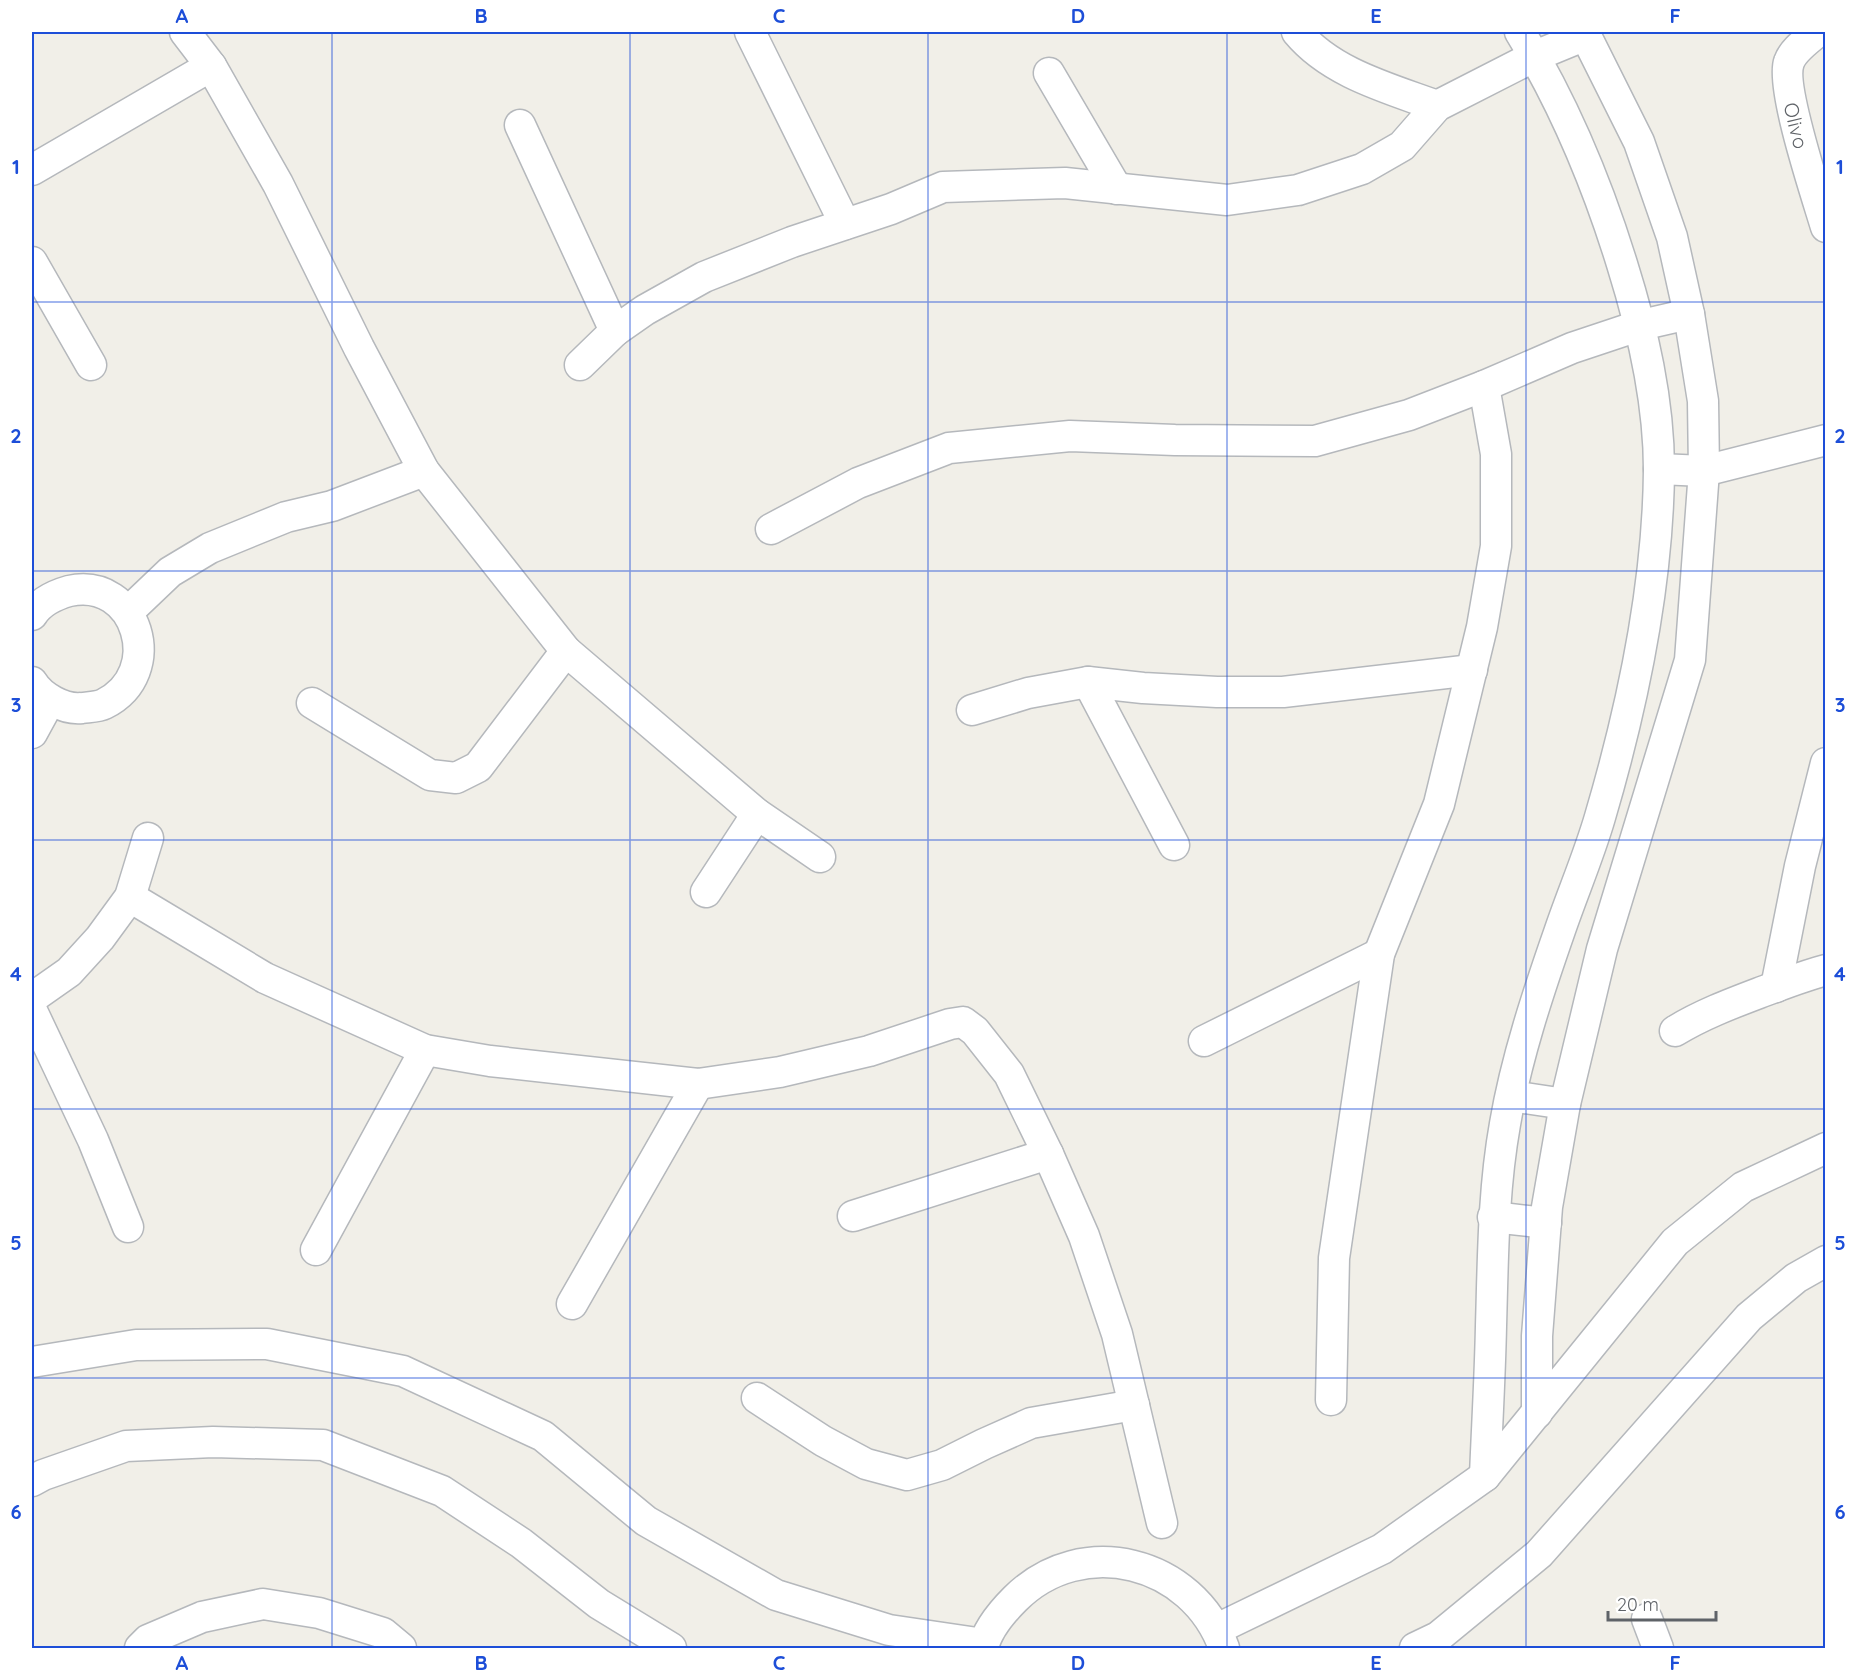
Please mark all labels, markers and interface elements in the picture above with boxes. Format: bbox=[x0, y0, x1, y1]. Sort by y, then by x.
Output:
text: A bbox=[176, 3, 189, 28]
text: B bbox=[474, 3, 488, 28]
text: C bbox=[773, 3, 786, 28]
text: D bbox=[1071, 3, 1085, 28]
text: E bbox=[1370, 3, 1382, 28]
text: F bbox=[1669, 3, 1681, 28]
street label: Olivo bbox=[1779, 100, 1814, 151]
text: 1 bbox=[12, 154, 20, 179]
text: 1 bbox=[1836, 154, 1844, 179]
text: 2 bbox=[10, 423, 22, 448]
text: 2 bbox=[1834, 423, 1846, 448]
text: 3 bbox=[11, 692, 21, 717]
text: 3 bbox=[1835, 692, 1845, 717]
text: 4 bbox=[10, 961, 22, 986]
text: 4 bbox=[1834, 961, 1846, 986]
text: 5 bbox=[10, 1230, 22, 1255]
text: 5 bbox=[1834, 1230, 1846, 1255]
text: 6 bbox=[10, 1499, 22, 1524]
text: 6 bbox=[1834, 1499, 1846, 1524]
scale bar bbox=[1608, 1584, 1716, 1622]
text: 20 m bbox=[1617, 1593, 1659, 1616]
text: A bbox=[176, 1650, 189, 1675]
text: B bbox=[474, 1650, 488, 1675]
text: C bbox=[773, 1650, 786, 1675]
text: D bbox=[1071, 1650, 1085, 1675]
text: E bbox=[1370, 1650, 1382, 1675]
text: F bbox=[1669, 1650, 1681, 1675]

